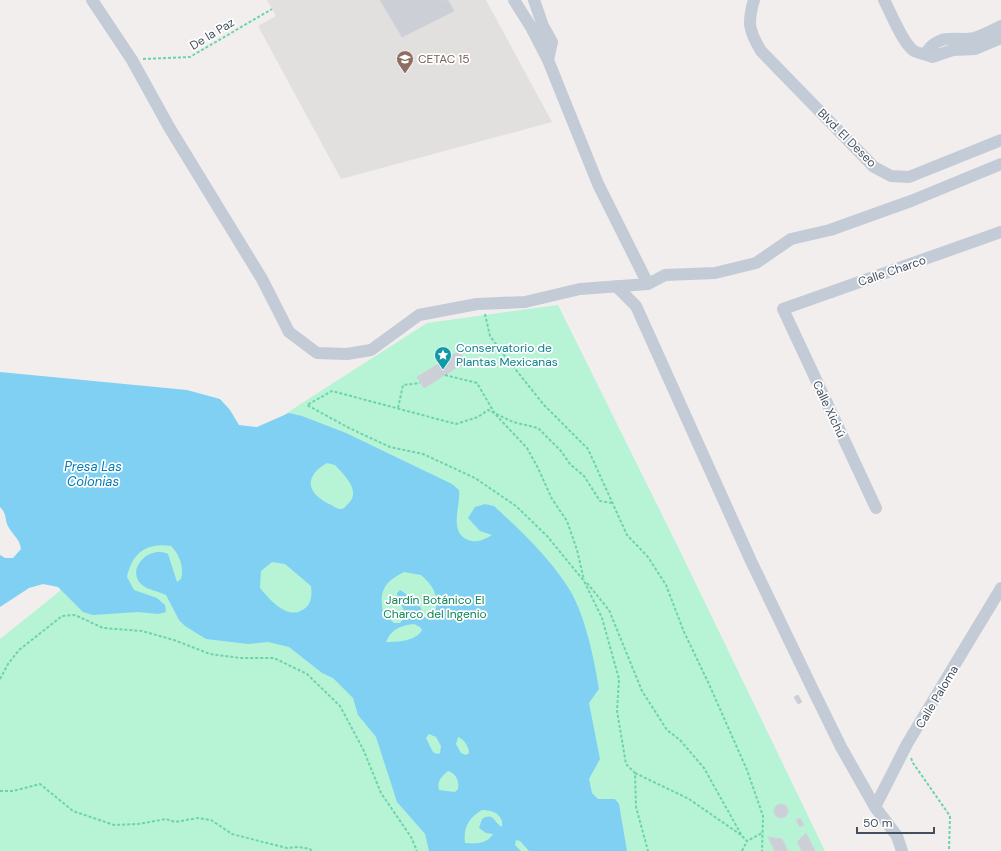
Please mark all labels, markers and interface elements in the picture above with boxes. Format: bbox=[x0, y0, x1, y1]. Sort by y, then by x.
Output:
street label: De la Paz bbox=[187, 14, 237, 54]
school or university icon: CETAC 15 bbox=[395, 49, 415, 74]
place label: CETAC 15 bbox=[418, 51, 470, 67]
street label: Blvd. El Deseo bbox=[814, 105, 880, 171]
street label: Calle Charco bbox=[856, 252, 928, 290]
place label: Conservatorio de Plantas Mexicanas bbox=[456, 340, 558, 370]
place icon: Conservatorio de Plantas Mexicanas bbox=[433, 345, 453, 370]
street label: Calle Xichú bbox=[809, 378, 849, 440]
water label: Presa Las Colonias bbox=[64, 458, 122, 490]
park label: Jardín Botánico El Charco del Ingenio bbox=[383, 592, 487, 622]
street label: Calle Paloma bbox=[912, 663, 962, 731]
scale bar bbox=[857, 809, 934, 835]
text: 50 m bbox=[863, 815, 892, 831]

